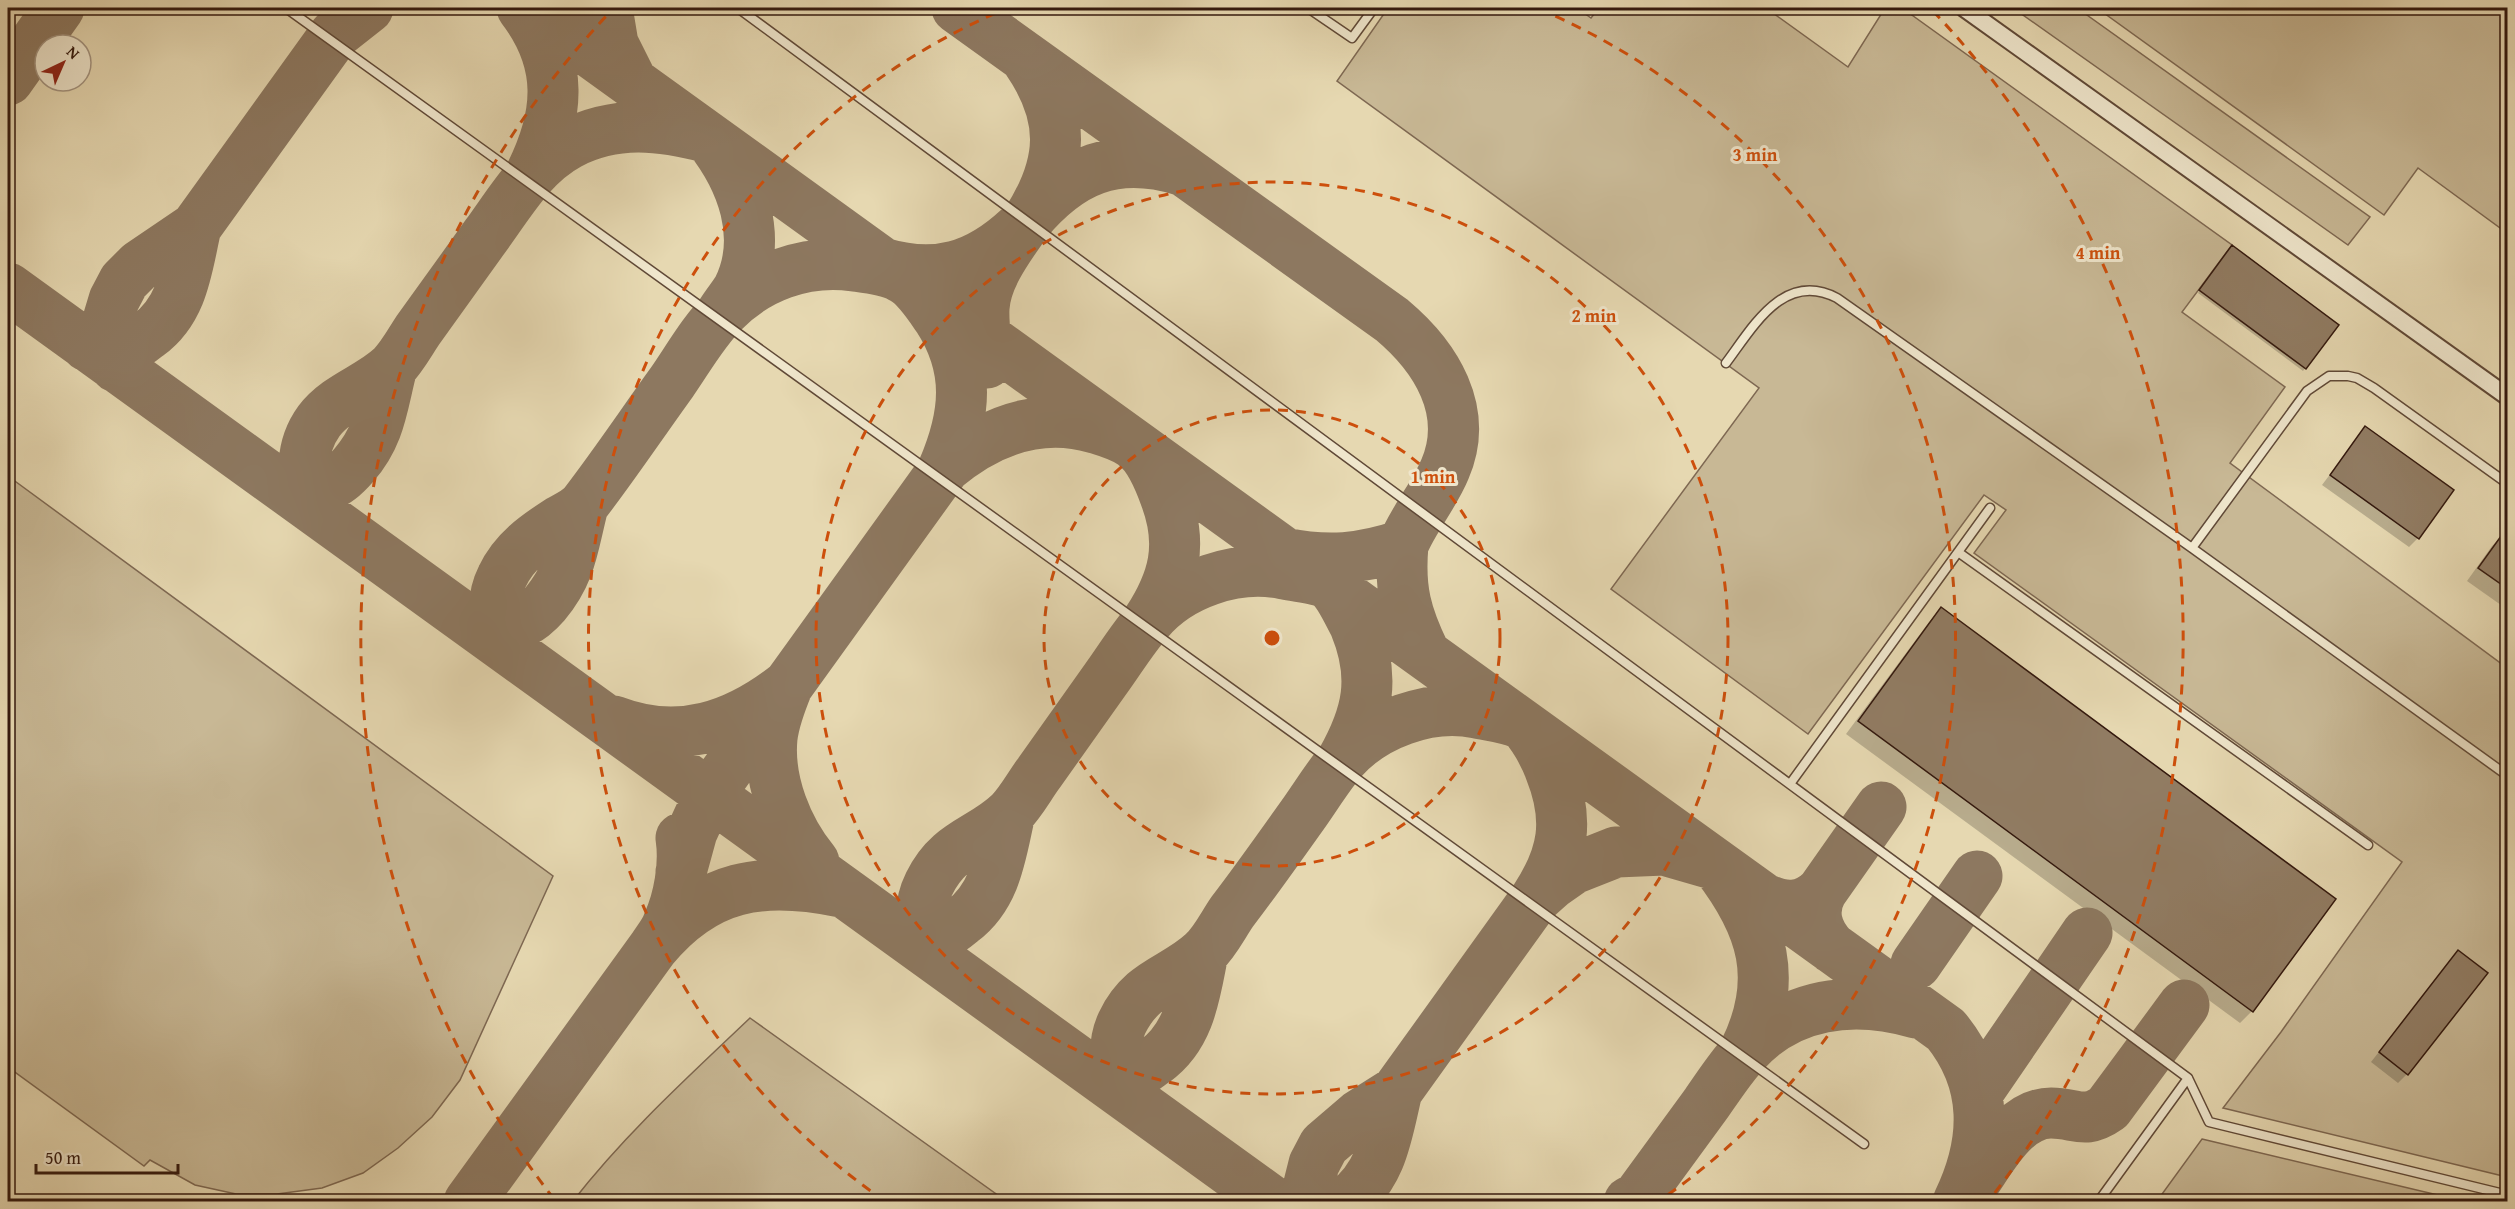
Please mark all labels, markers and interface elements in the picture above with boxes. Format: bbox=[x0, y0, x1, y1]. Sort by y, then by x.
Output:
north arrow bbox=[33, 33, 93, 93]
text: N bbox=[61, 40, 86, 65]
text: 3 min bbox=[1733, 141, 1778, 168]
text: 4 min bbox=[2076, 239, 2121, 266]
text: 2 min bbox=[1572, 302, 1617, 329]
text: 1 min bbox=[1411, 463, 1456, 490]
centre of rings bbox=[1262, 628, 1282, 648]
scale bar bbox=[36, 1137, 178, 1175]
text: 50 m bbox=[45, 1144, 81, 1171]

